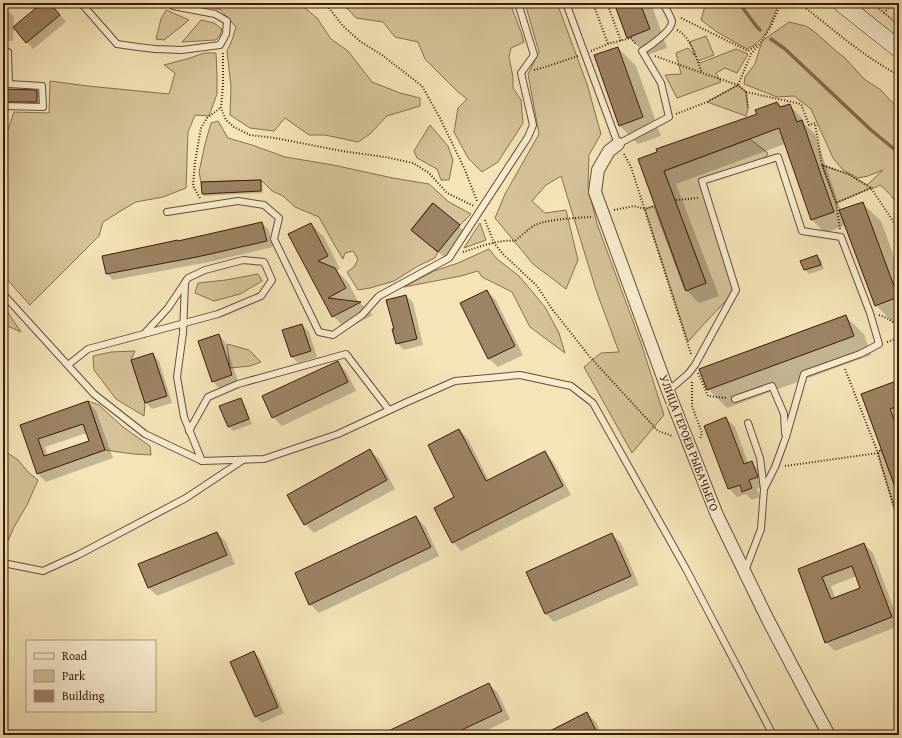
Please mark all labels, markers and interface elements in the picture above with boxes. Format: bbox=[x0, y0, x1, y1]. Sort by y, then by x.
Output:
street label: УЛИЦА ГЕРОЕВ РЫБАЧЬЕГО bbox=[656, 372, 723, 513]
legend bbox=[26, 640, 156, 712]
text: Road bbox=[62, 647, 88, 664]
text: Park bbox=[62, 667, 86, 684]
text: Building bbox=[62, 687, 105, 704]

